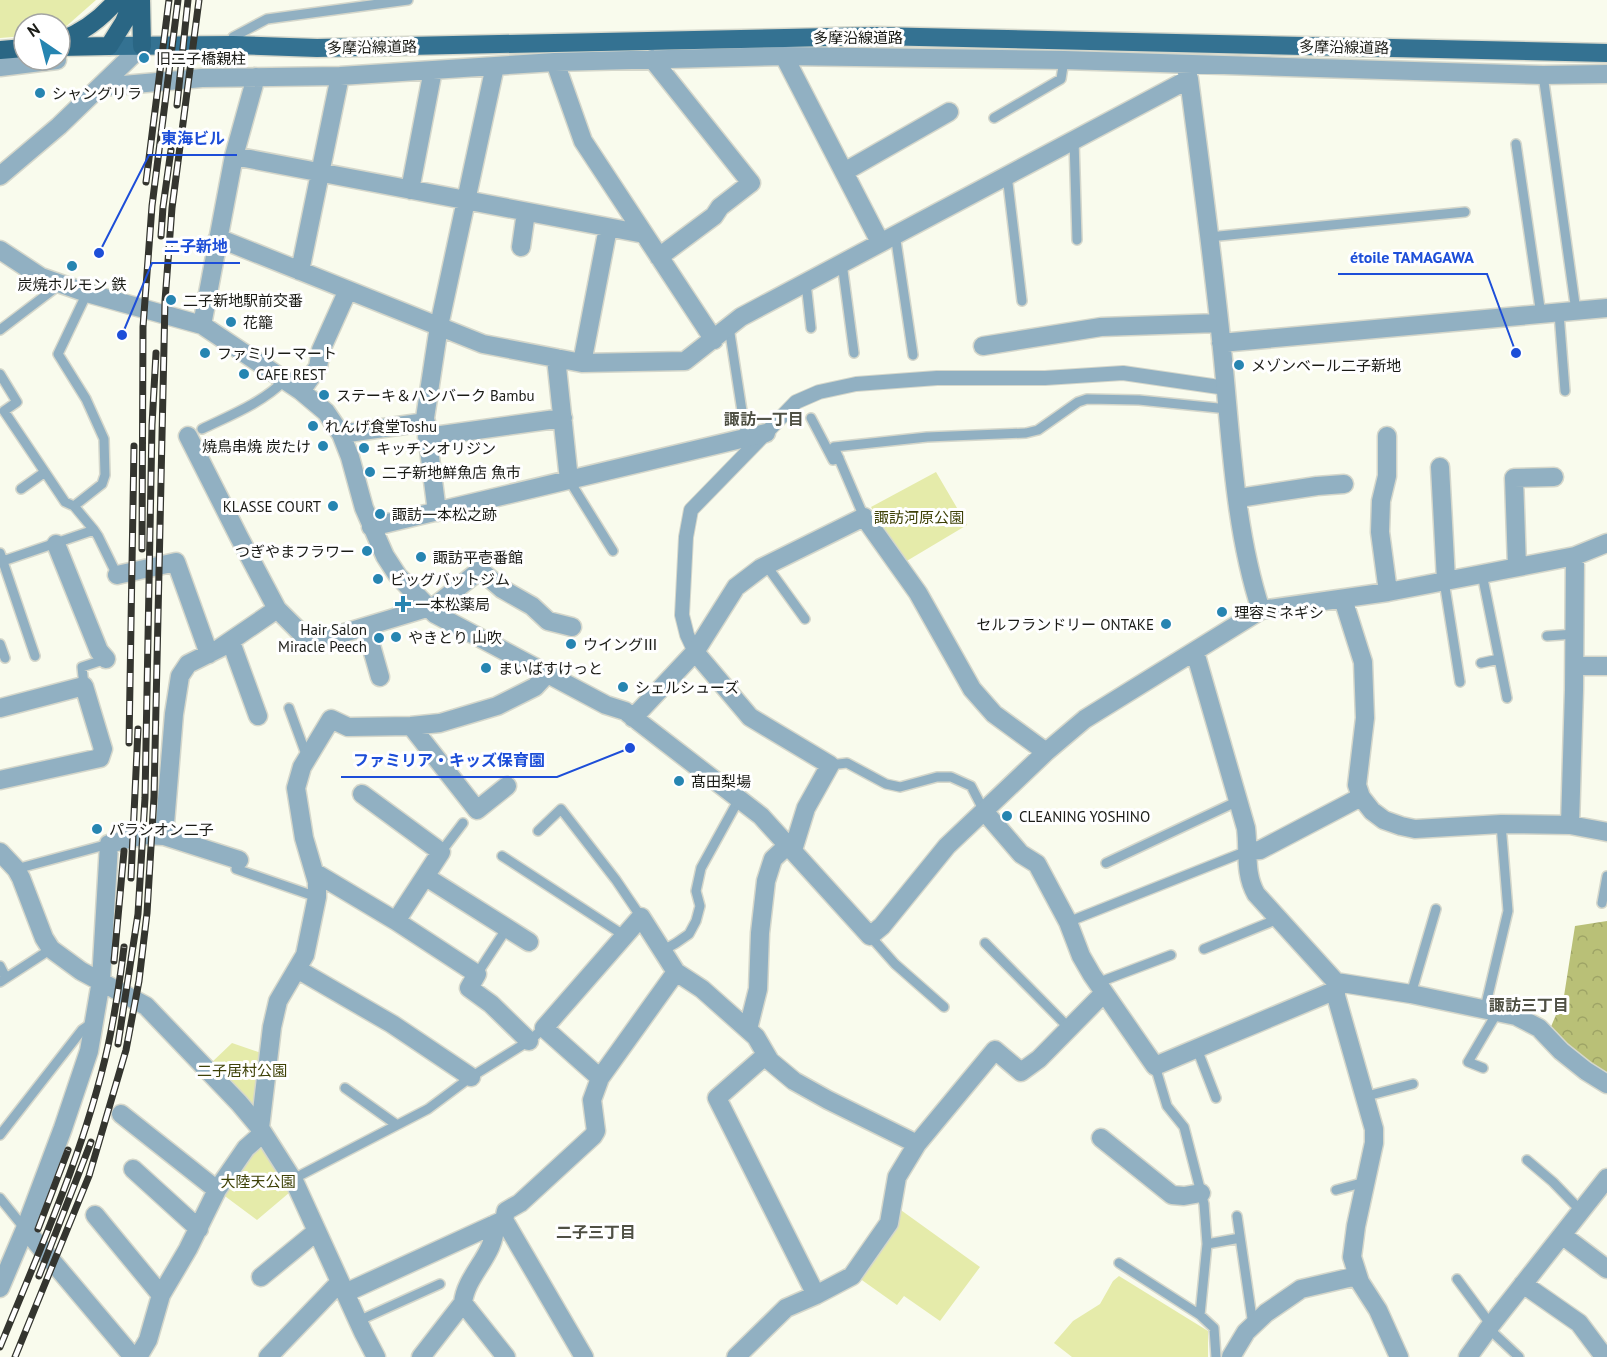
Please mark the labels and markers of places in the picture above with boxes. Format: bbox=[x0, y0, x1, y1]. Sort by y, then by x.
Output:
place label: 旧二子橋親柱 bbox=[156, 49, 246, 68]
marker: 旧二子橋親柱 bbox=[137, 51, 151, 65]
place label: シャングリラ bbox=[52, 84, 142, 103]
marker: シャングリラ bbox=[33, 86, 47, 100]
callout: 東海ビル bbox=[149, 121, 237, 155]
callout: 二子新地 bbox=[152, 229, 240, 263]
callout: étoile TAMAGAWA bbox=[1338, 240, 1487, 274]
marker: 炭焼ホルモン 鉄 bbox=[65, 259, 79, 273]
place label: 炭焼ホルモン 鉄 bbox=[17, 275, 127, 294]
place label: 二子新地駅前交番 bbox=[183, 291, 303, 310]
marker: 二子新地駅前交番 bbox=[164, 293, 178, 307]
place label: 花籠 bbox=[243, 313, 273, 332]
marker: 花籠 bbox=[224, 315, 238, 329]
place label: ファミリーマート bbox=[217, 344, 337, 363]
marker: ファミリーマート bbox=[198, 346, 212, 360]
place label: メゾンベール二子新地 bbox=[1251, 356, 1401, 375]
marker: メゾンベール二子新地 bbox=[1232, 358, 1246, 372]
place label: CAFE REST bbox=[256, 365, 327, 384]
marker: CAFE REST bbox=[237, 367, 251, 381]
place label: ステーキ＆ハンバーク Bambu bbox=[336, 386, 535, 405]
marker: ステーキ＆ハンバーク Bambu bbox=[317, 388, 331, 402]
place label: れんげ食堂Toshu bbox=[325, 417, 437, 436]
marker: れんげ食堂Toshu bbox=[306, 419, 320, 433]
place label: 焼鳥串焼 炭たけ bbox=[202, 437, 311, 456]
marker: 焼鳥串焼 炭たけ bbox=[316, 439, 330, 453]
place label: キッチンオリジン bbox=[376, 439, 496, 458]
marker: キッチンオリジン bbox=[357, 441, 371, 455]
place label: 二子新地鮮魚店 魚市 bbox=[382, 463, 521, 482]
marker: 二子新地鮮魚店 魚市 bbox=[363, 465, 377, 479]
place label: KLASSE COURT bbox=[223, 497, 322, 516]
marker: KLASSE COURT bbox=[326, 499, 340, 513]
place label: 諏訪一本松之跡 bbox=[392, 505, 497, 524]
marker: 諏訪一本松之跡 bbox=[373, 507, 387, 521]
place label: つぎやまフラワー bbox=[235, 542, 355, 561]
marker: つぎやまフラワー bbox=[360, 544, 374, 558]
place label: 諏訪平壱番館 bbox=[433, 548, 523, 567]
marker: 諏訪平壱番館 bbox=[414, 550, 428, 564]
place label: ビッグバットジム bbox=[390, 570, 510, 589]
marker: ビッグバットジム bbox=[371, 572, 385, 586]
place label: 一本松薬局 bbox=[415, 595, 490, 614]
marker: 一本松薬局 bbox=[396, 597, 410, 611]
place label: 理容ミネギシ bbox=[1234, 603, 1324, 622]
marker: 理容ミネギシ bbox=[1215, 605, 1229, 619]
place label: セルフランドリー ONTAKE bbox=[976, 615, 1154, 634]
marker: セルフランドリー ONTAKE bbox=[1159, 617, 1173, 631]
place label: Hair Salon Miracle Peech bbox=[278, 620, 367, 656]
place label: やきとり 山吹 bbox=[408, 628, 502, 647]
marker: やきとり 山吹 bbox=[389, 630, 403, 644]
marker: Hair Salon Miracle Peech bbox=[372, 631, 386, 645]
place label: ウイングⅢ bbox=[583, 635, 658, 654]
marker: ウイングⅢ bbox=[564, 637, 578, 651]
place label: まいばすけっと bbox=[498, 659, 603, 678]
marker: まいばすけっと bbox=[479, 661, 493, 675]
place label: シェルシューズ bbox=[635, 678, 739, 697]
marker: シェルシューズ bbox=[616, 680, 630, 694]
callout: ファミリア・キッズ保育園 bbox=[341, 743, 557, 777]
place label: 髙田梨場 bbox=[691, 772, 751, 791]
marker: 髙田梨場 bbox=[672, 774, 686, 788]
place label: CLEANING YOSHINO bbox=[1019, 807, 1150, 826]
marker: CLEANING YOSHINO bbox=[1000, 809, 1014, 823]
place label: パラシオン二子 bbox=[109, 820, 214, 839]
marker: パラシオン二子 bbox=[90, 822, 104, 836]

